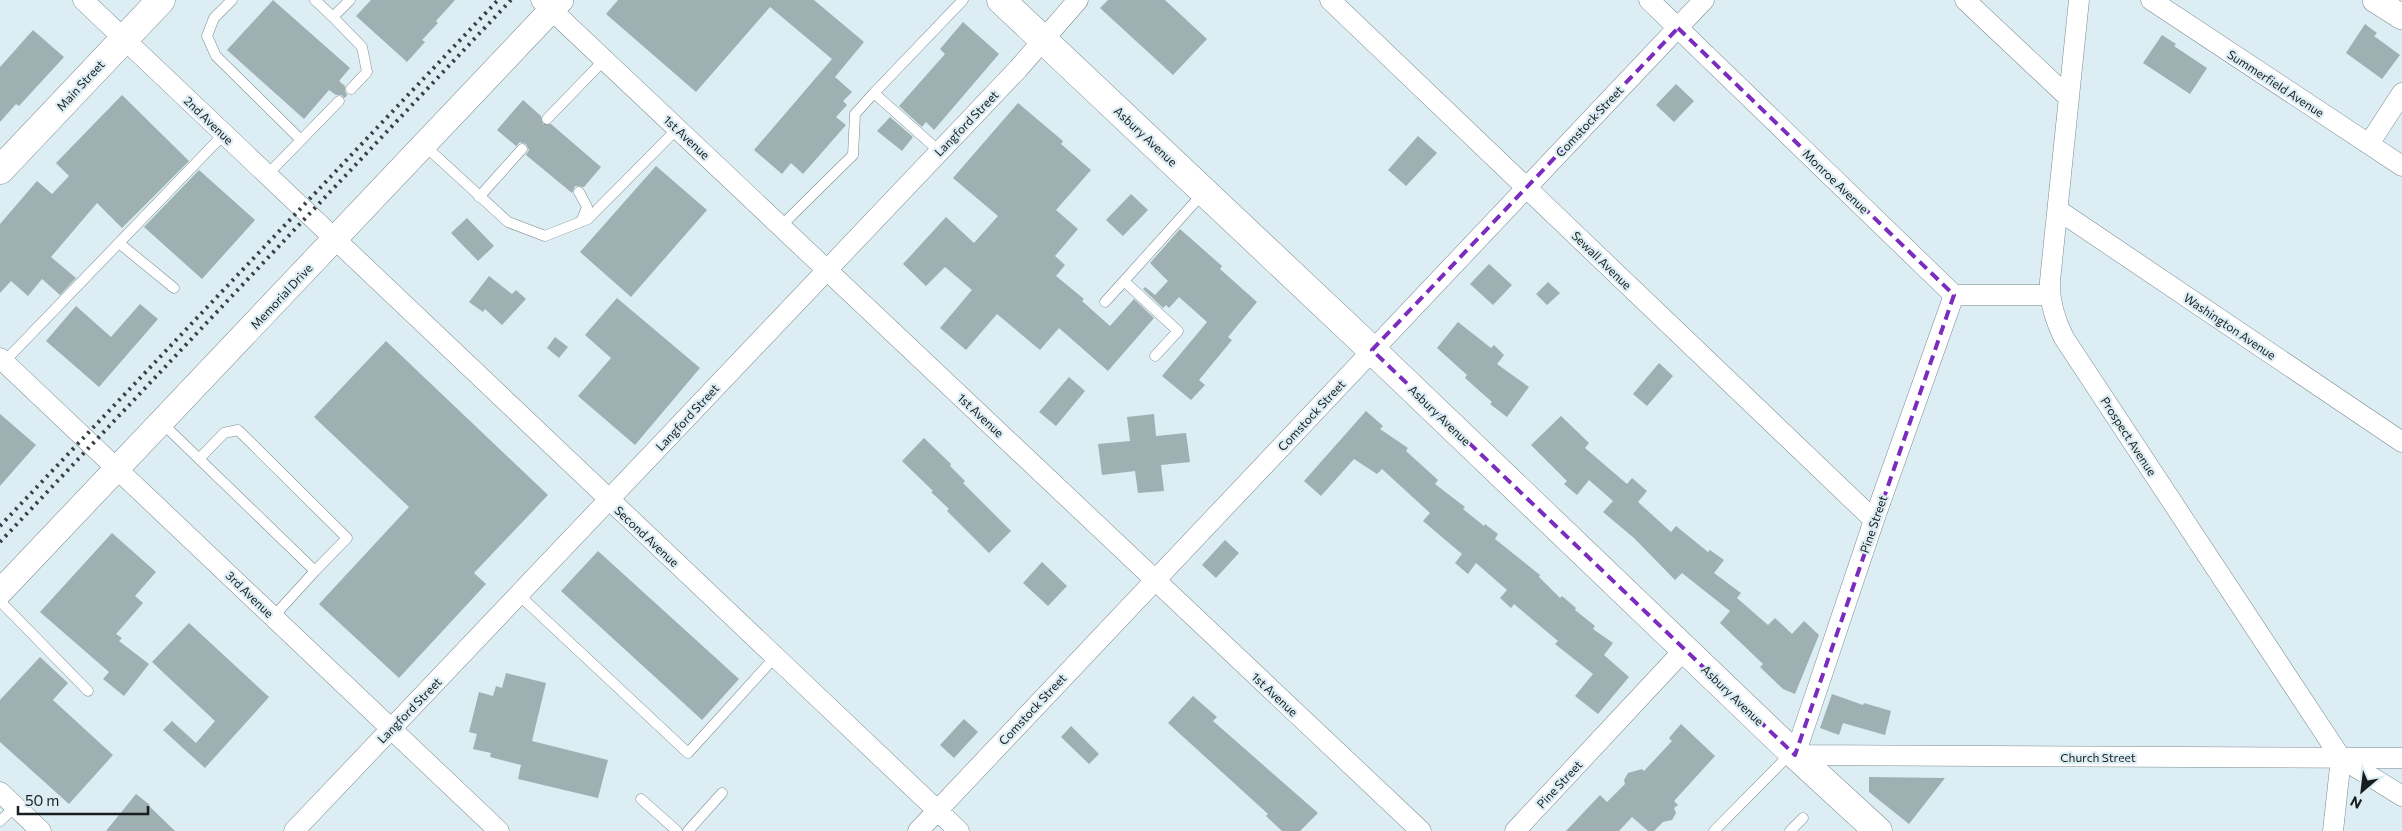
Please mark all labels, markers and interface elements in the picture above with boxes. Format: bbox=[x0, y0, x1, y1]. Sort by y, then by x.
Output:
street label: Summerfield Avenue bbox=[2225, 47, 2327, 119]
street label: Main Street bbox=[53, 57, 107, 113]
street label: Comstock Street bbox=[1553, 83, 1626, 159]
street label: Langford Street bbox=[931, 87, 1001, 159]
street label: 2nd Avenue bbox=[182, 93, 236, 147]
street label: Asbury Avenue bbox=[1112, 103, 1180, 169]
street label: 1st Avenue bbox=[661, 112, 713, 162]
street label: Monroe Avenue bbox=[1800, 146, 1872, 216]
street label: Sewall Avenue bbox=[1569, 228, 1635, 292]
street label: Memorial Drive bbox=[247, 261, 315, 331]
street label: Washington Avenue bbox=[2181, 290, 2279, 362]
street label: Comstock Street bbox=[1275, 377, 1348, 453]
street label: Langford Street bbox=[653, 381, 721, 453]
street label: Asbury Avenue bbox=[1406, 382, 1474, 448]
street label: 1st Avenue bbox=[955, 390, 1007, 440]
street label: Prospect Avenue bbox=[2098, 394, 2160, 478]
street label: Pine Street bbox=[1857, 493, 1889, 555]
street label: Second Avenue bbox=[612, 503, 682, 569]
street label: 3rd Avenue bbox=[223, 568, 277, 620]
street label: Asbury Avenue bbox=[1699, 662, 1767, 728]
street label: 1st Avenue bbox=[1249, 669, 1301, 719]
street label: Comstock Street bbox=[996, 671, 1069, 747]
street label: Langford Street bbox=[374, 674, 444, 746]
street label: Church Street bbox=[2060, 750, 2136, 764]
street label: Pine Street bbox=[1533, 757, 1585, 811]
north arrow bbox=[2337, 766, 2387, 816]
scale bar bbox=[18, 784, 148, 816]
text: 50 m bbox=[25, 791, 59, 809]
text: N bbox=[2347, 793, 2364, 813]

